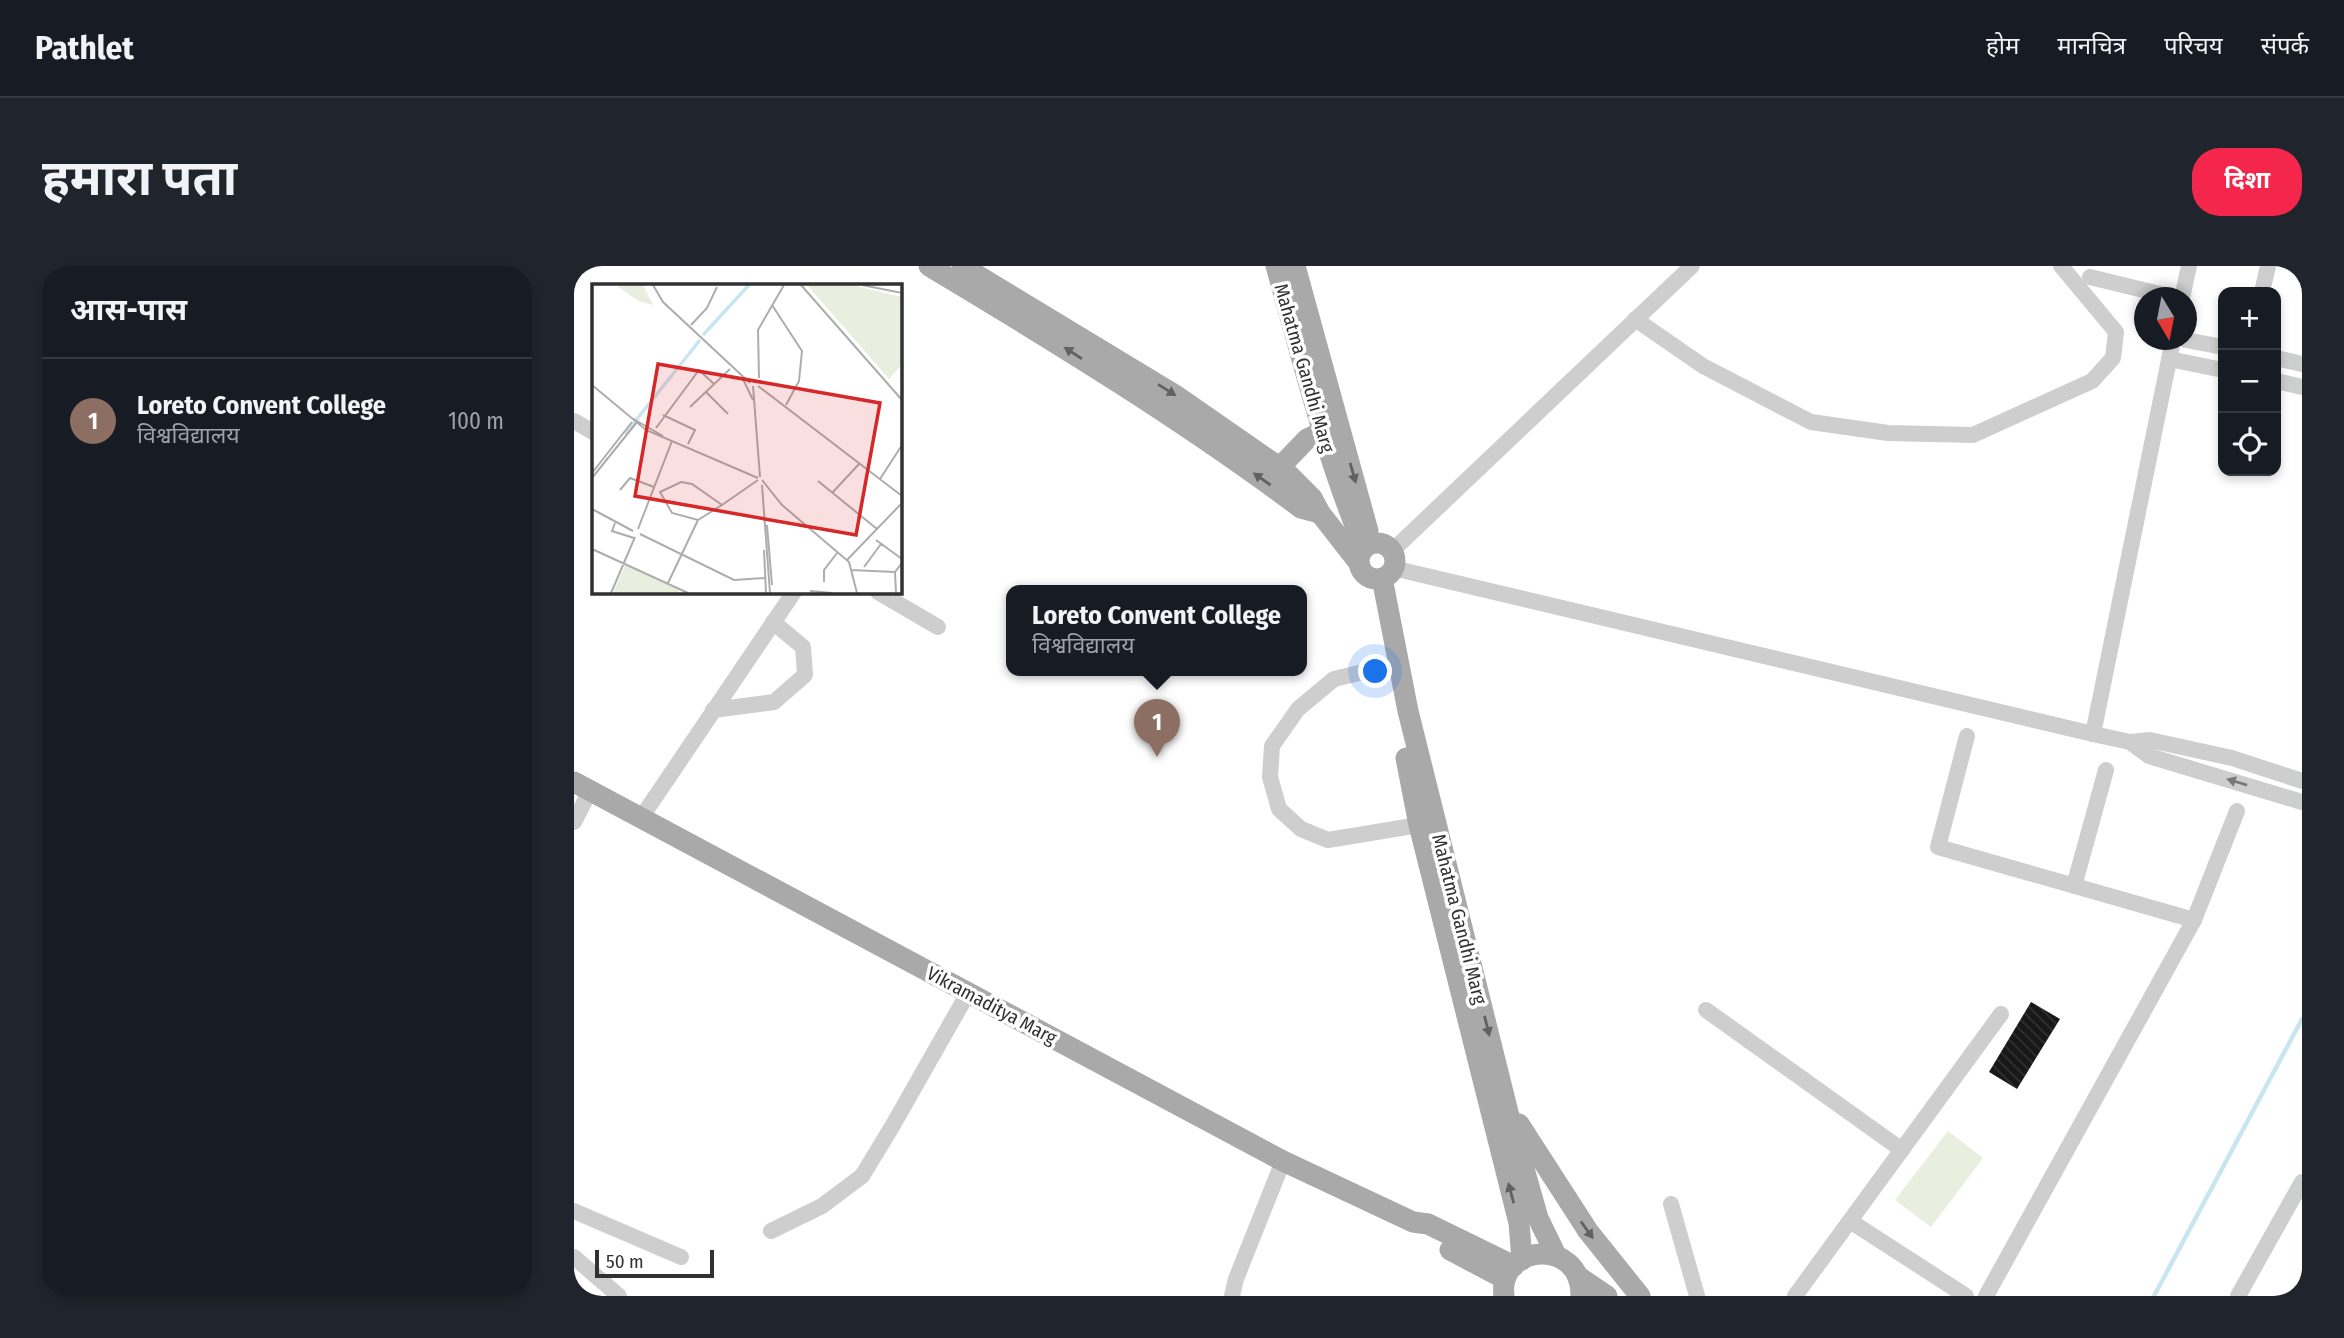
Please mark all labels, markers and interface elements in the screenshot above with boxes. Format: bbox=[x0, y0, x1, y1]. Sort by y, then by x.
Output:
text: Pathlet bbox=[35, 28, 134, 68]
text: होम bbox=[1986, 32, 2019, 60]
text: मानचित्र bbox=[2057, 32, 2126, 60]
text: परिचय bbox=[2164, 32, 2223, 60]
text: संपर्क bbox=[2261, 32, 2309, 60]
button: दिशा bbox=[2192, 148, 2302, 216]
text: हमारा पता bbox=[42, 149, 237, 208]
street label: Mahatma Gandhi Marg bbox=[1269, 281, 1340, 455]
inset map bbox=[592, 284, 901, 593]
north arrow bbox=[2134, 287, 2197, 350]
map controls bbox=[2218, 287, 2281, 476]
button: + bbox=[2218, 287, 2281, 350]
text: आस-पास bbox=[70, 292, 187, 328]
one-way arrow bbox=[1063, 347, 1082, 360]
button: − bbox=[2218, 350, 2281, 413]
one-way arrow bbox=[1157, 384, 1177, 397]
text: Loreto Convent College bbox=[137, 390, 386, 421]
text: 1 bbox=[88, 407, 98, 435]
text: 100 m bbox=[448, 407, 504, 435]
button: locate bbox=[2218, 413, 2281, 476]
text: विश्वविद्यालय bbox=[137, 421, 240, 449]
one-way arrow bbox=[1349, 463, 1359, 484]
one-way arrow bbox=[1253, 472, 1271, 486]
popup bbox=[1006, 585, 1307, 676]
text: Loreto Convent College bbox=[1032, 600, 1281, 631]
text: विश्वविद्यालय bbox=[1032, 631, 1135, 659]
your location bbox=[1358, 654, 1392, 688]
pin: 1 bbox=[1134, 699, 1180, 757]
one-way arrow bbox=[2226, 776, 2247, 786]
street label: Mahatma Gandhi Marg bbox=[1427, 832, 1492, 1007]
street label: Vikramaditya Marg bbox=[923, 962, 1061, 1049]
one-way arrow bbox=[1482, 1015, 1493, 1037]
one-way arrow bbox=[1505, 1181, 1516, 1203]
one-way arrow bbox=[1580, 1220, 1594, 1239]
scale bar bbox=[595, 1247, 714, 1279]
text: 50 m bbox=[606, 1250, 644, 1273]

